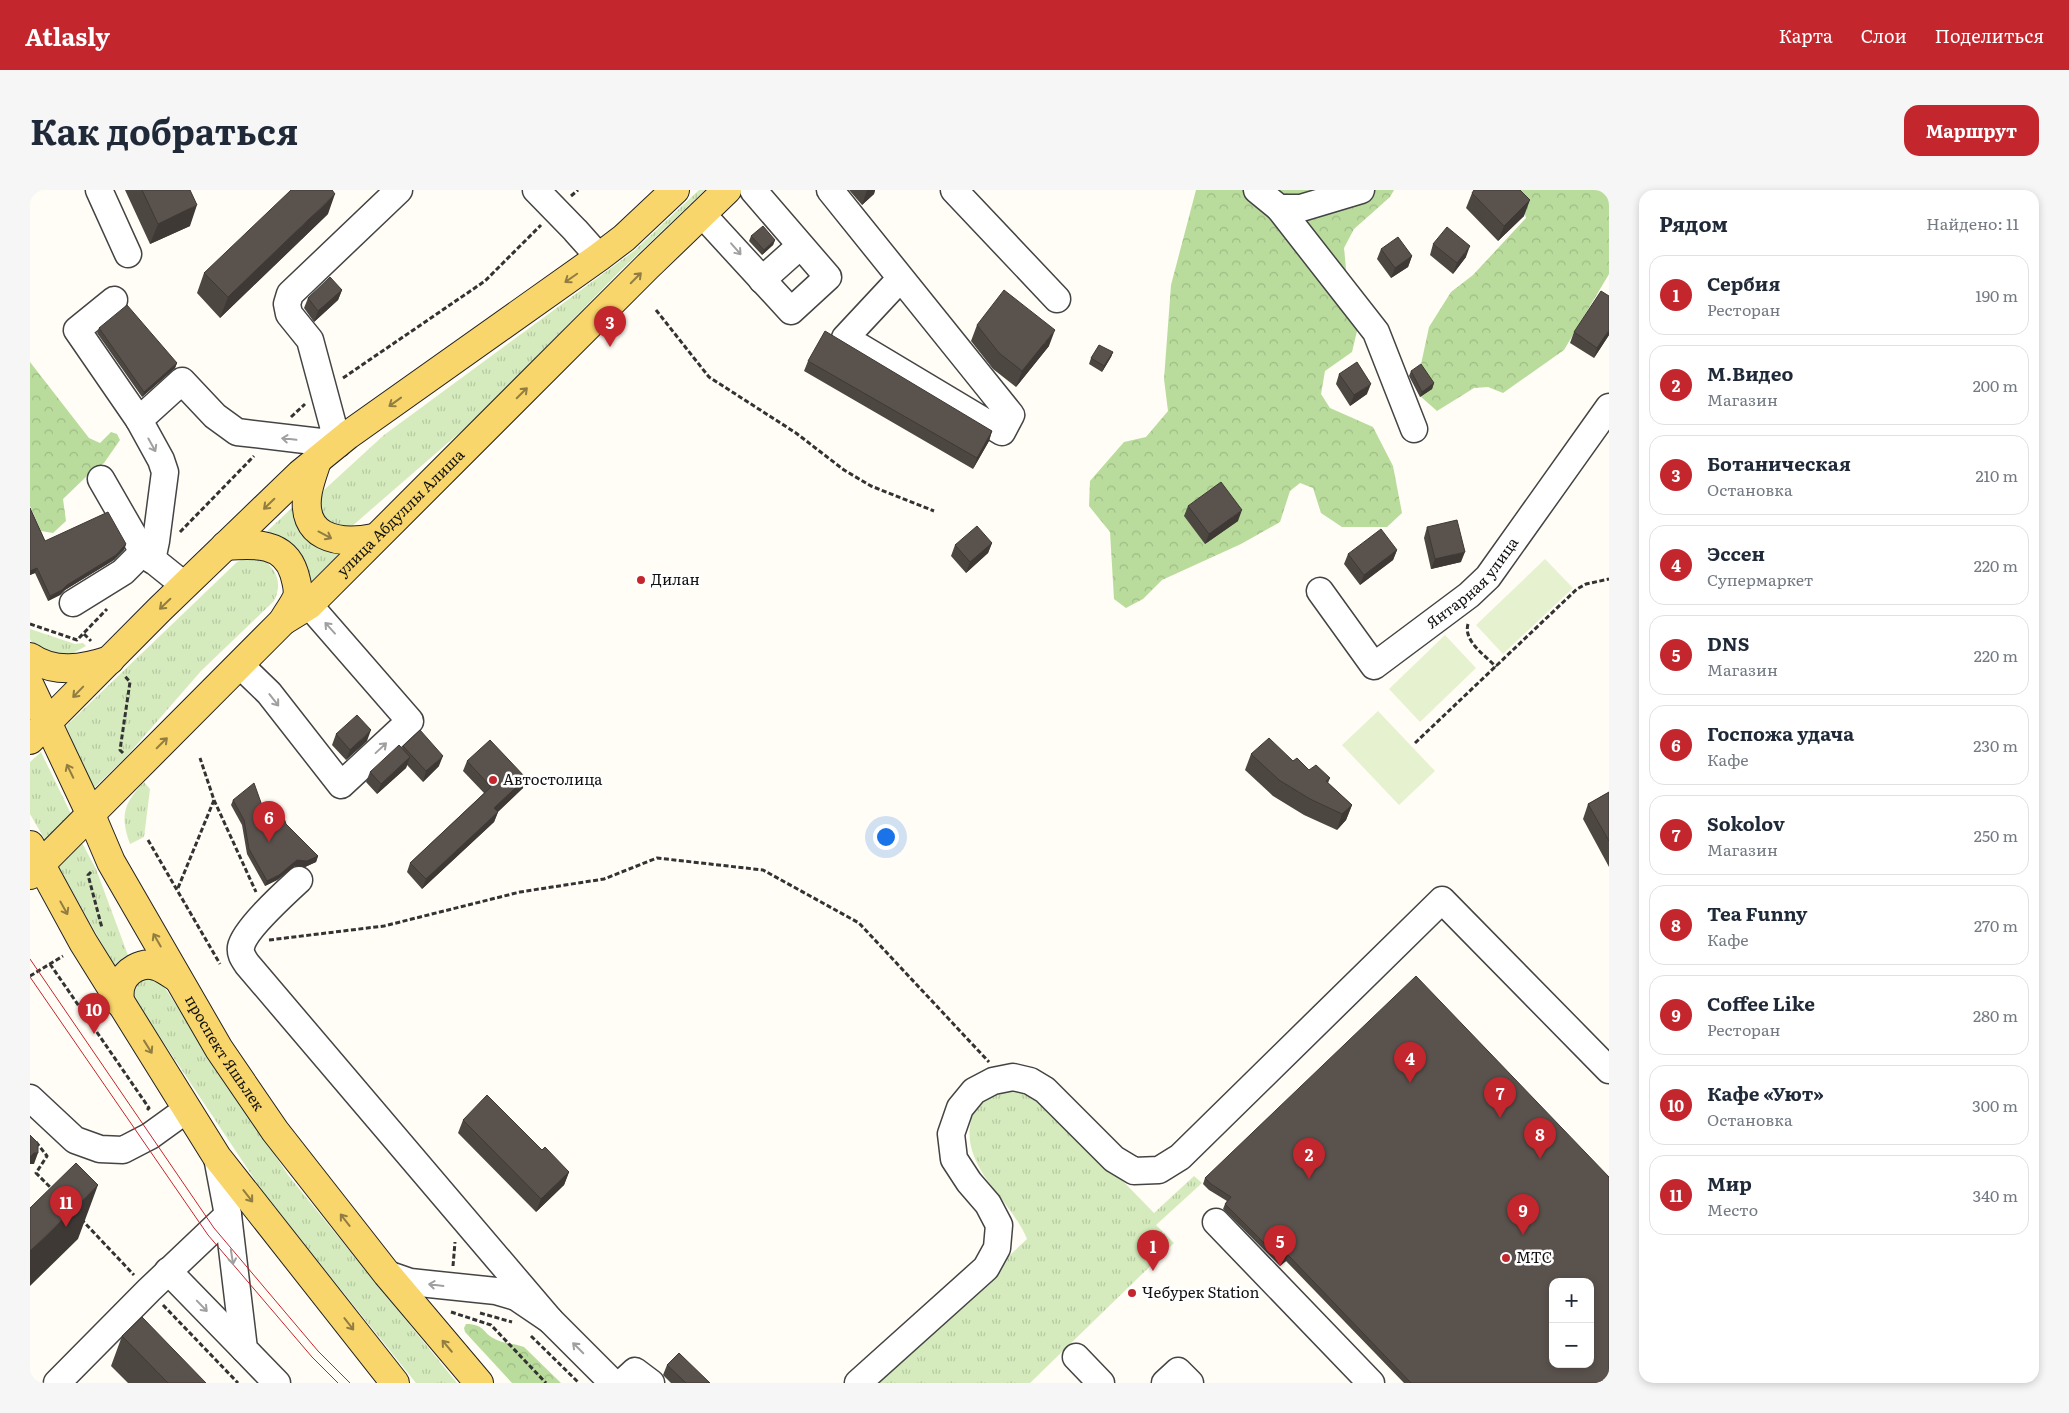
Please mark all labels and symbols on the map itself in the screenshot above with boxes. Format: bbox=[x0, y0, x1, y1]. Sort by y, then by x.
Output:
one-way arrow bbox=[730, 243, 741, 256]
one-way arrow bbox=[630, 272, 642, 284]
one-way arrow bbox=[564, 273, 578, 283]
pin: 3 bbox=[594, 306, 626, 347]
one-way arrow bbox=[515, 387, 528, 399]
one-way arrow bbox=[388, 397, 402, 407]
one-way arrow bbox=[281, 434, 297, 444]
one-way arrow bbox=[148, 437, 158, 451]
street label: улица Абдуллы Алиша bbox=[331, 442, 470, 581]
one-way arrow bbox=[262, 498, 275, 510]
one-way arrow bbox=[318, 530, 333, 540]
street label: Янтарная улица bbox=[1421, 531, 1524, 633]
place label: Дилан bbox=[651, 567, 700, 590]
marker: Дилан bbox=[635, 574, 647, 586]
one-way arrow bbox=[159, 598, 171, 610]
one-way arrow bbox=[324, 621, 336, 634]
one-way arrow bbox=[72, 686, 84, 699]
one-way arrow bbox=[269, 693, 280, 706]
one-way arrow bbox=[156, 737, 168, 749]
one-way arrow bbox=[375, 742, 388, 754]
one-way arrow bbox=[64, 764, 74, 779]
place label: Автостолица bbox=[503, 767, 603, 790]
marker: Автостолица bbox=[487, 774, 499, 786]
pin: 6 bbox=[253, 801, 285, 842]
your location bbox=[873, 824, 899, 850]
one-way arrow bbox=[59, 900, 69, 915]
one-way arrow bbox=[151, 934, 161, 948]
street label: проспект Яшьлек bbox=[180, 990, 271, 1115]
pin: 10 bbox=[78, 993, 110, 1034]
one-way arrow bbox=[143, 1040, 153, 1054]
pin: 4 bbox=[1394, 1042, 1426, 1083]
pin: 7 bbox=[1484, 1077, 1516, 1118]
pin: 8 bbox=[1524, 1118, 1556, 1159]
pin: 2 bbox=[1293, 1138, 1325, 1179]
pin: 11 bbox=[50, 1186, 82, 1227]
one-way arrow bbox=[242, 1190, 253, 1203]
pin: 9 bbox=[1507, 1194, 1539, 1235]
one-way arrow bbox=[339, 1213, 350, 1226]
pin: 5 bbox=[1264, 1225, 1296, 1266]
pin: 1 bbox=[1137, 1230, 1169, 1271]
place label: МТС bbox=[1516, 1245, 1552, 1268]
one-way arrow bbox=[227, 1248, 237, 1264]
marker: МТС bbox=[1500, 1252, 1512, 1264]
one-way arrow bbox=[428, 1280, 444, 1290]
place label: Чебурек Station bbox=[1142, 1280, 1259, 1303]
marker: Чебурек Station bbox=[1126, 1287, 1138, 1299]
one-way arrow bbox=[196, 1300, 208, 1312]
one-way arrow bbox=[343, 1317, 354, 1330]
one-way arrow bbox=[442, 1339, 453, 1352]
one-way arrow bbox=[572, 1342, 584, 1354]

